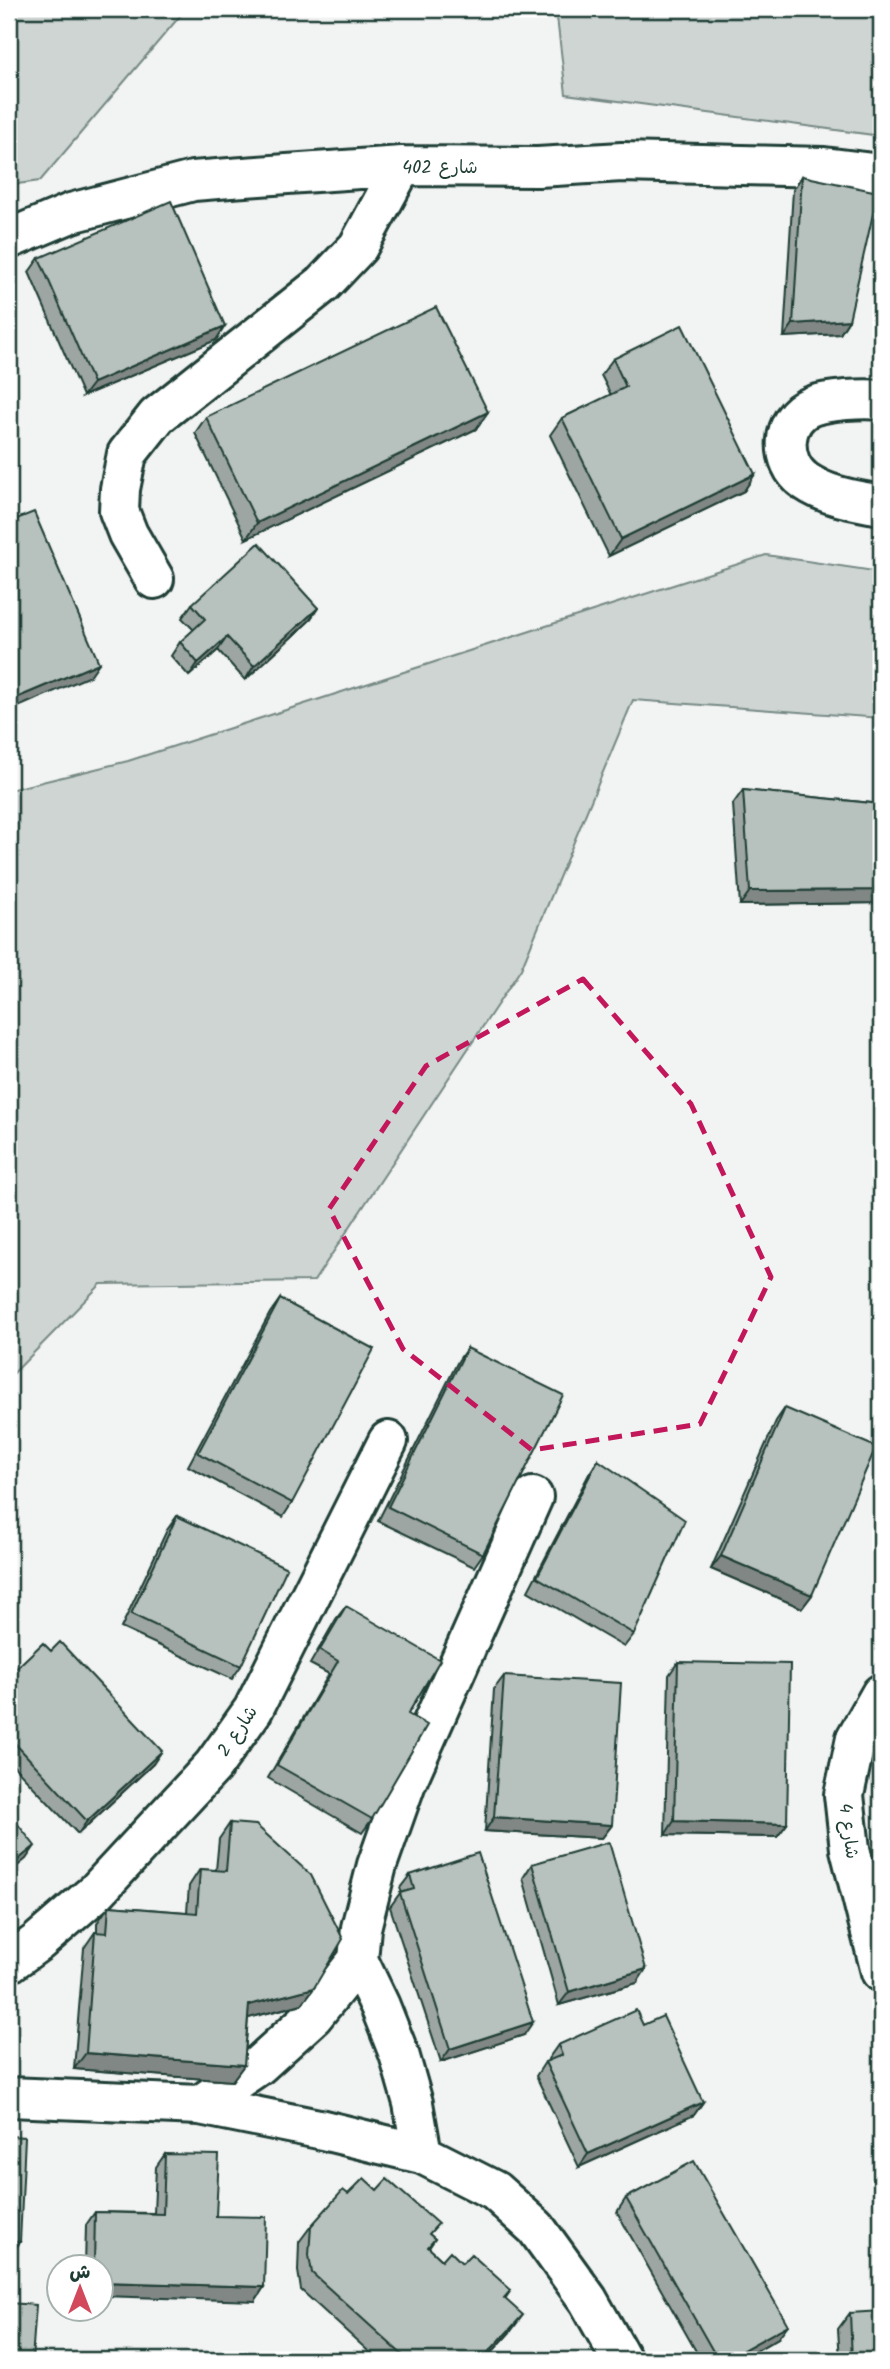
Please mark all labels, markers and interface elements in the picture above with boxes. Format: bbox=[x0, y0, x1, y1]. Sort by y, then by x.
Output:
street label: شارع 402 bbox=[402, 154, 478, 183]
street label: شارع 2 bbox=[210, 1700, 266, 1763]
street label: شارع 4 bbox=[829, 1801, 866, 1861]
north arrow bbox=[46, 2254, 116, 2324]
text: ش bbox=[70, 2258, 91, 2288]

